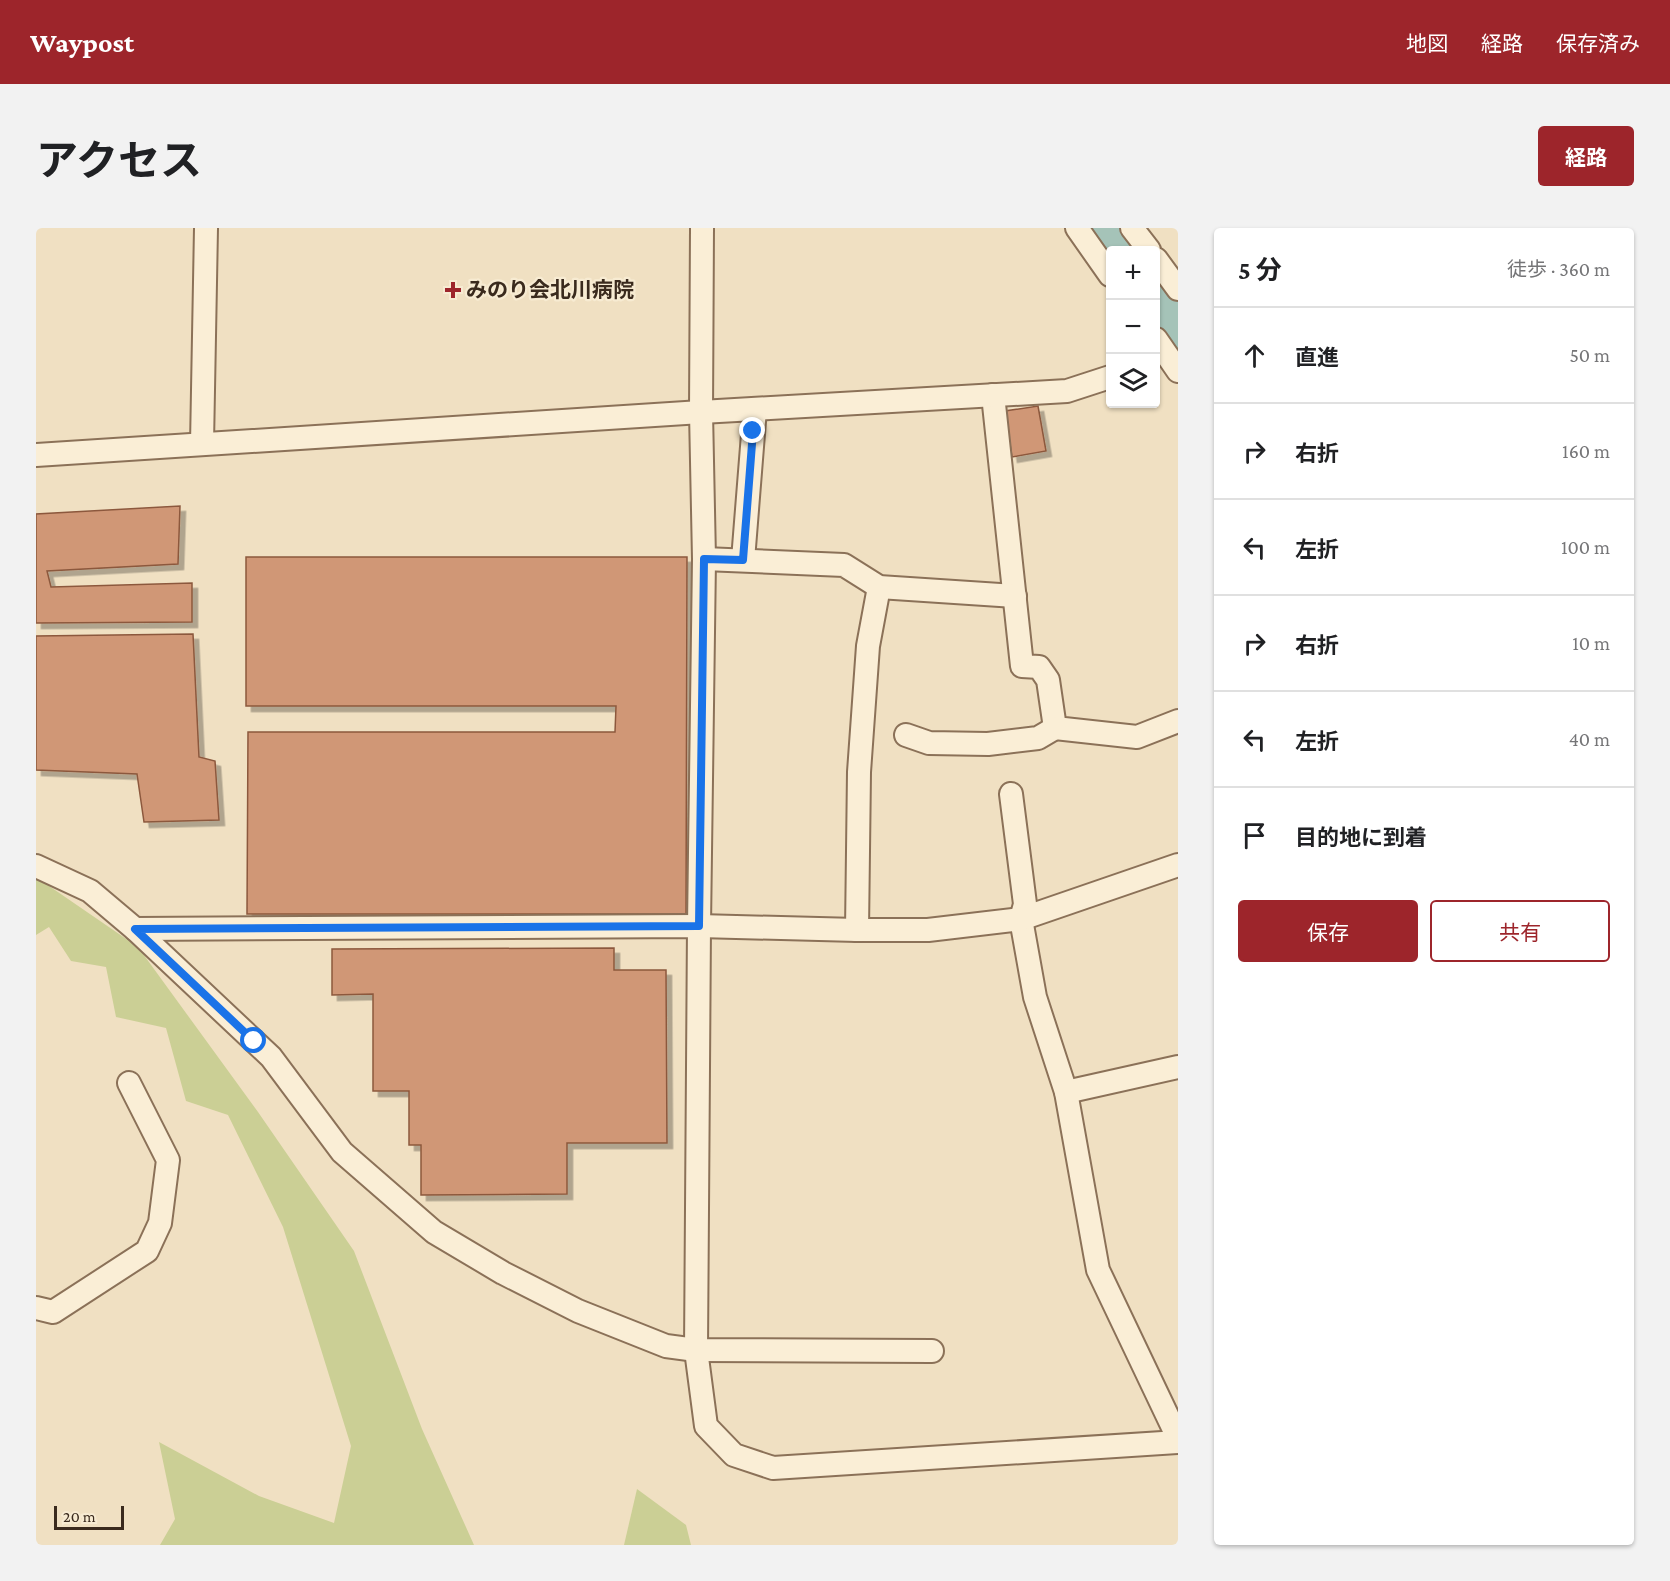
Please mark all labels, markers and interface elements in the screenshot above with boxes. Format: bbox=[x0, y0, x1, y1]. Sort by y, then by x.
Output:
text: Waypost bbox=[30, 27, 134, 58]
text: 地図 bbox=[1406, 32, 1448, 56]
text: 経路 bbox=[1481, 32, 1523, 56]
text: 保存済み bbox=[1556, 32, 1640, 56]
button: 経路 bbox=[1538, 126, 1634, 186]
text: アクセス bbox=[36, 137, 202, 184]
map controls bbox=[1106, 246, 1160, 408]
button: + bbox=[1106, 246, 1160, 300]
text: 5 分 bbox=[1238, 256, 1282, 285]
text: 徒歩 · 360 m bbox=[1507, 258, 1610, 280]
place label: みのり会北川病院 bbox=[466, 278, 634, 302]
marker: みのり会北川病院 bbox=[444, 281, 462, 299]
button: − bbox=[1106, 300, 1160, 354]
icon: ahead bbox=[1238, 339, 1271, 372]
text: 50 m bbox=[1569, 344, 1610, 366]
text: 直進 bbox=[1295, 345, 1339, 370]
button: layers bbox=[1106, 354, 1160, 408]
route end bbox=[739, 417, 765, 443]
icon: right bbox=[1238, 435, 1271, 468]
text: 160 m bbox=[1562, 440, 1610, 462]
text: 右折 bbox=[1295, 441, 1339, 466]
icon: left bbox=[1238, 531, 1271, 564]
text: 100 m bbox=[1561, 536, 1610, 558]
text: 左折 bbox=[1295, 537, 1339, 562]
icon: right bbox=[1238, 627, 1271, 660]
text: 10 m bbox=[1572, 632, 1610, 654]
text: 右折 bbox=[1295, 633, 1339, 658]
icon: left bbox=[1238, 723, 1271, 756]
text: 40 m bbox=[1569, 728, 1610, 750]
text: 左折 bbox=[1295, 729, 1339, 754]
icon: arrive bbox=[1238, 819, 1271, 852]
text: 目的地に到着 bbox=[1295, 825, 1427, 850]
button: 保存 bbox=[1238, 900, 1418, 962]
button: 共有 bbox=[1430, 900, 1610, 962]
route start bbox=[240, 1027, 266, 1053]
scale bar bbox=[54, 1503, 124, 1530]
text: 20 m bbox=[63, 1508, 96, 1525]

